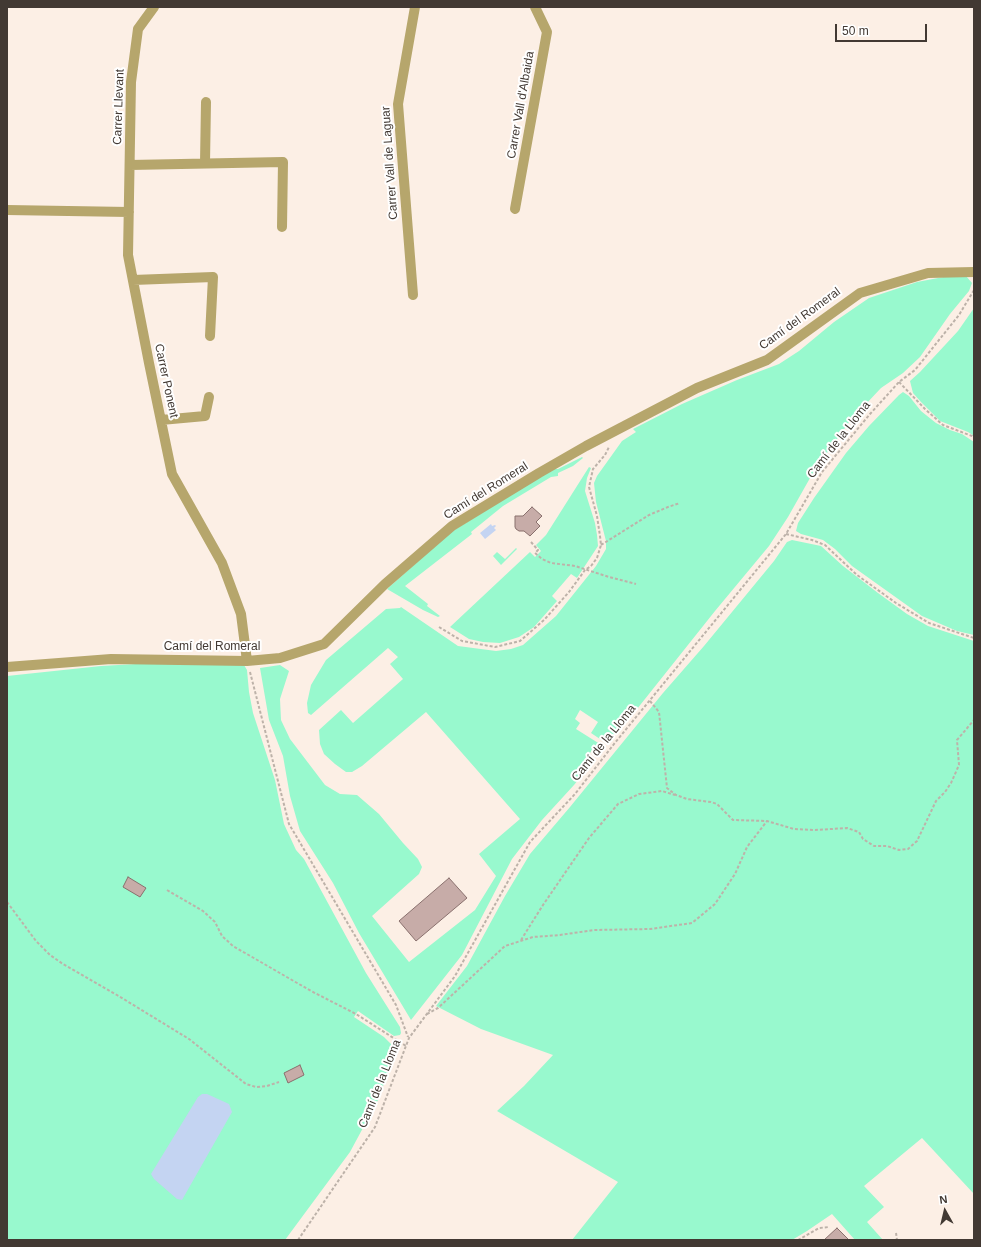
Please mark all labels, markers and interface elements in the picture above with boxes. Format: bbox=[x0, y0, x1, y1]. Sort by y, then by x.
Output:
scale bar bbox=[837, 16, 929, 42]
text: 50 m bbox=[842, 24, 869, 38]
street label: Carrer Vall d'Albaida bbox=[504, 50, 538, 160]
street label: Carrer Llevant bbox=[110, 69, 128, 145]
street label: Carrer Vall de Laguar bbox=[379, 106, 401, 220]
street label: Camí del Romeral bbox=[757, 285, 843, 353]
street label: Carrer Ponent bbox=[151, 343, 181, 419]
street label: Camí de la Lloma bbox=[804, 399, 874, 481]
street label: Camí del Romeral bbox=[441, 459, 531, 523]
street label: Camí del Romeral bbox=[164, 640, 260, 654]
street label: Camí de la Lloma bbox=[569, 702, 639, 784]
street label: Camí de la Lloma bbox=[356, 1038, 404, 1130]
north arrow bbox=[925, 1191, 965, 1231]
text: N bbox=[939, 1193, 948, 1206]

